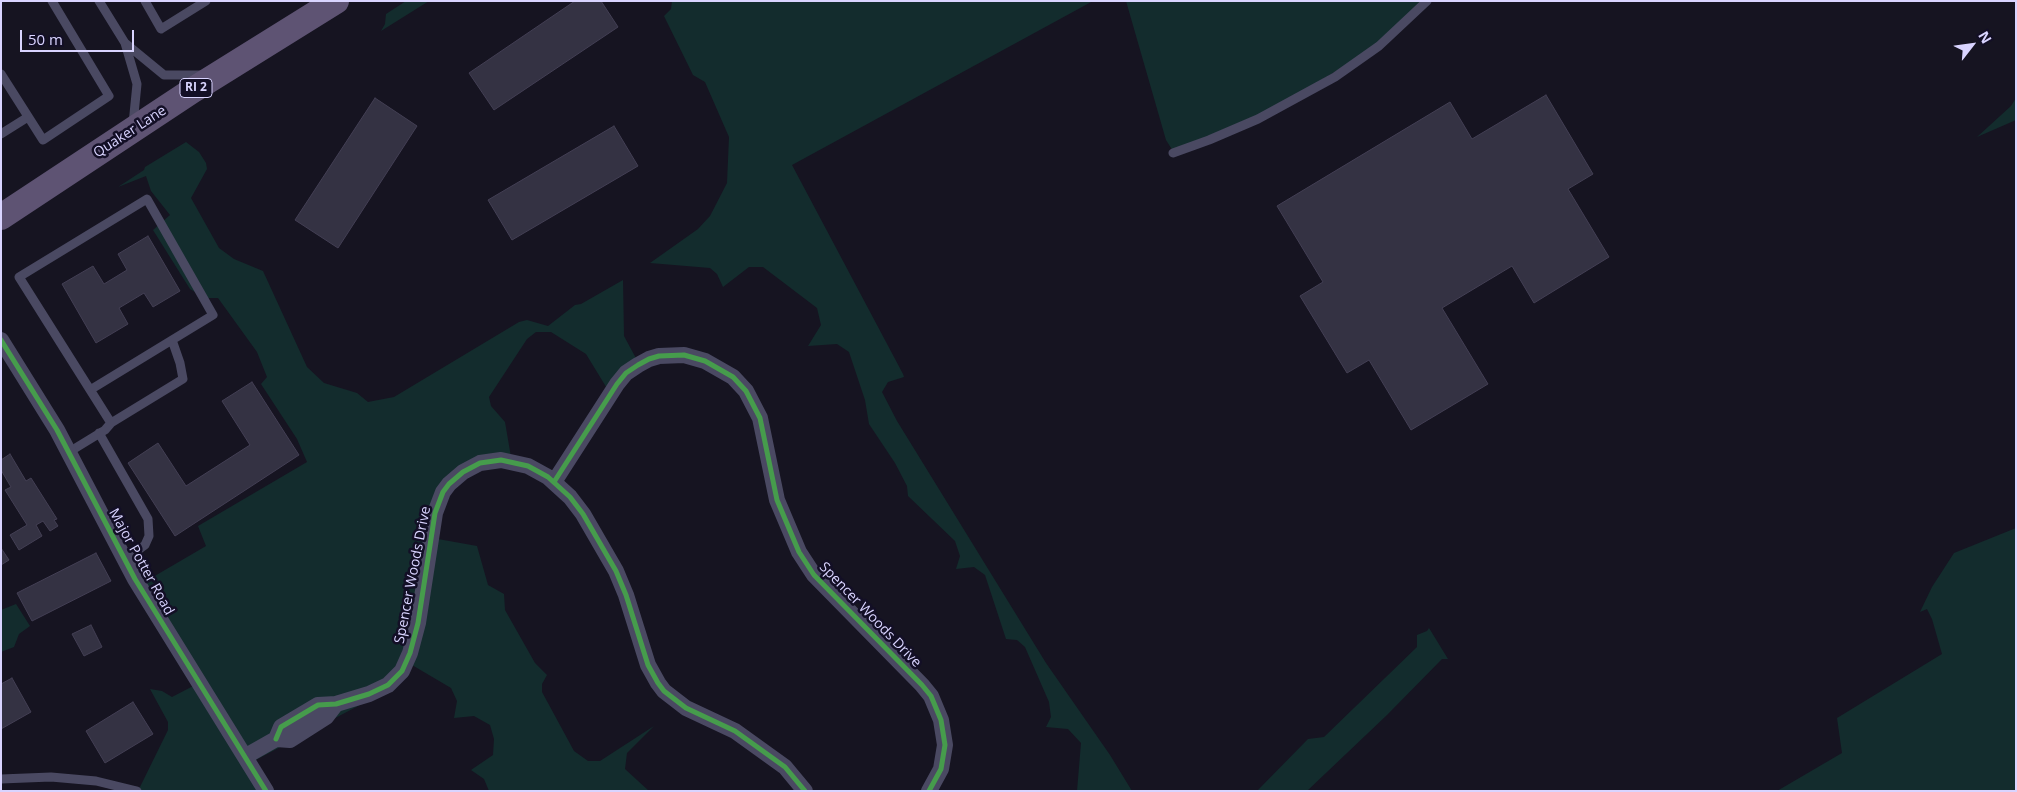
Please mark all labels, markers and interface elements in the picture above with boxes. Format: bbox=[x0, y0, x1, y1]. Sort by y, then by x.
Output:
scale bar bbox=[22, 20, 136, 52]
north arrow bbox=[1947, 20, 1997, 70]
text: N bbox=[1974, 28, 1996, 47]
text: 50 m bbox=[28, 29, 63, 49]
road number: RI 2 bbox=[180, 78, 212, 98]
street label: Quaker Lane bbox=[90, 102, 170, 162]
street label: Spencer Woods Drive bbox=[391, 505, 435, 645]
street label: Major Potter Road bbox=[105, 506, 177, 618]
street label: Spencer Woods Drive bbox=[815, 559, 925, 671]

